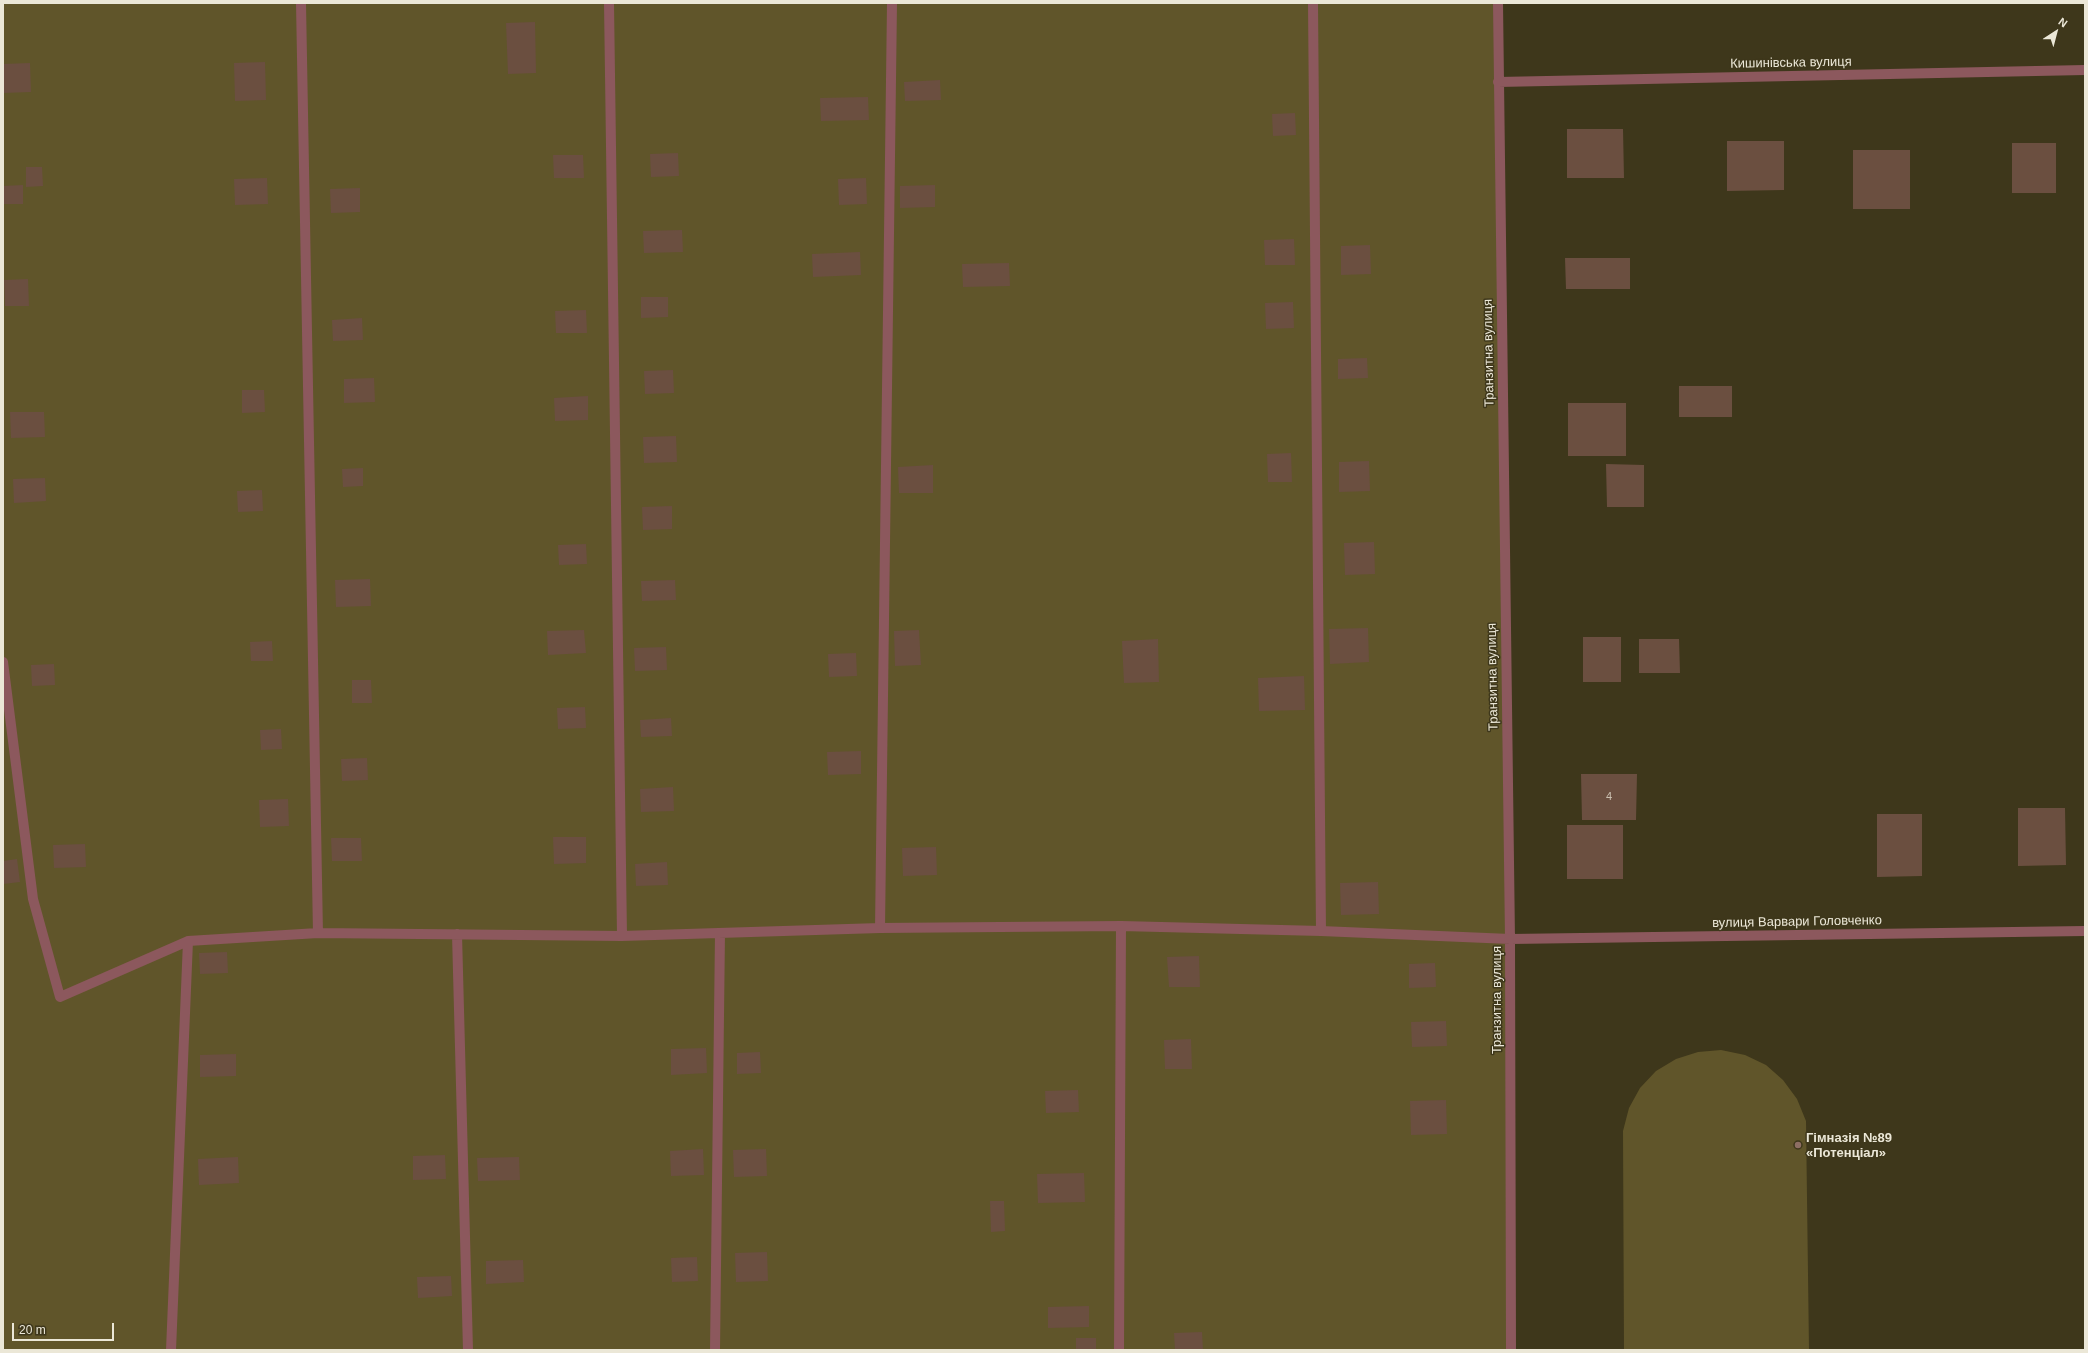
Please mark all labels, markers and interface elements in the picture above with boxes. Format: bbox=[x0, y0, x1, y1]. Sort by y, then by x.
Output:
north arrow bbox=[2036, 12, 2076, 52]
text: N bbox=[2056, 15, 2070, 29]
street label: Кишинівська вулиця bbox=[1730, 54, 1852, 72]
street label: Транзитна вулиця bbox=[1480, 299, 1498, 407]
street label: Транзитна вулиця bbox=[1484, 623, 1502, 731]
house number: 4 bbox=[1606, 790, 1612, 804]
street label: вулиця Варвари Головченко bbox=[1712, 913, 1882, 931]
street label: Транзитна вулиця bbox=[1489, 946, 1505, 1054]
place label: Гімназія №89 «Потенціал» bbox=[1806, 1130, 1892, 1161]
marker: Гімназія №89 «Потенціал» bbox=[1793, 1140, 1803, 1150]
scale bar bbox=[14, 1315, 116, 1341]
text: 20 m bbox=[19, 1323, 46, 1337]

